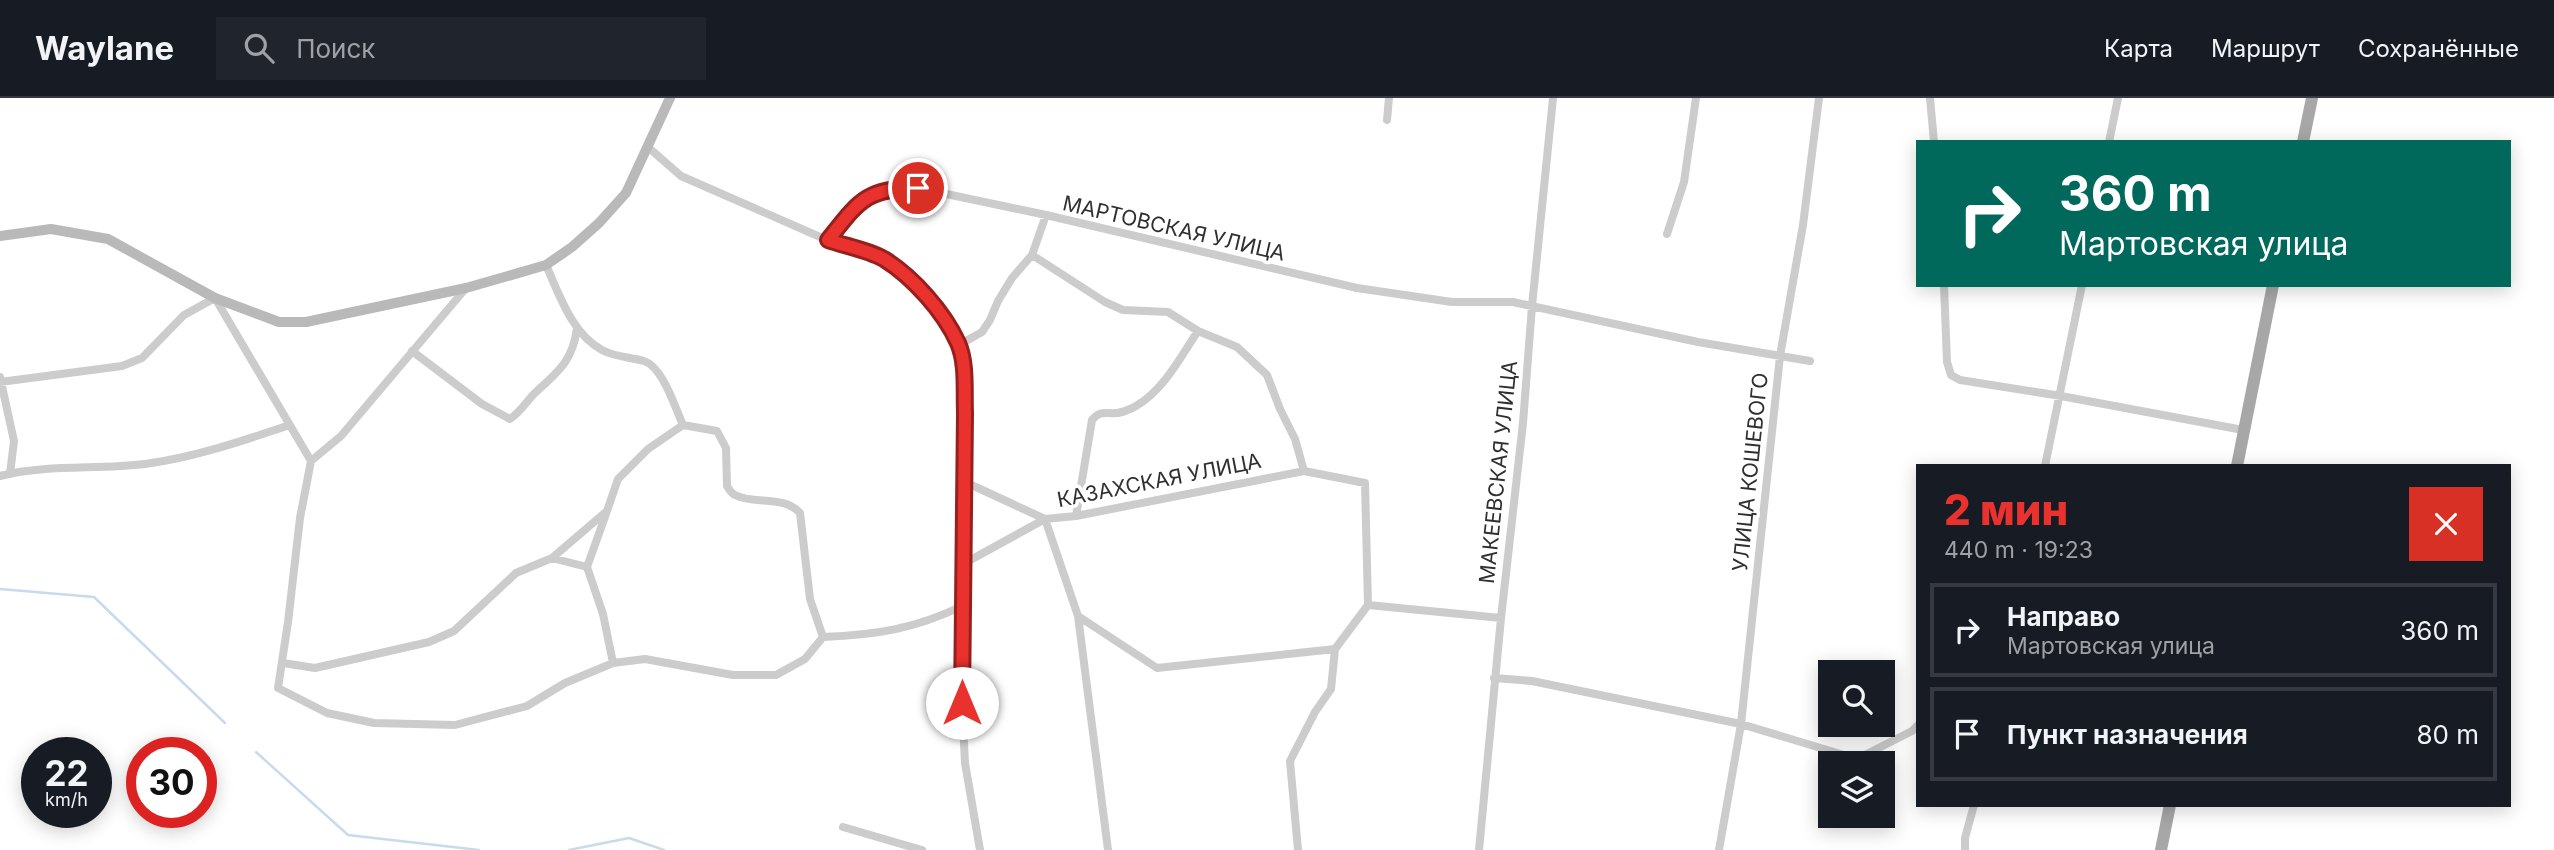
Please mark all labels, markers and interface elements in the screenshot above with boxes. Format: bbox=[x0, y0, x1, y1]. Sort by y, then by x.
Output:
search box bbox=[216, 17, 706, 80]
text: Waylane bbox=[35, 28, 174, 68]
icon: search bbox=[240, 29, 278, 67]
text: Поиск bbox=[296, 33, 375, 64]
text: Карта bbox=[2104, 34, 2173, 63]
text: Маршрут bbox=[2211, 34, 2320, 63]
text: Сохранённые bbox=[2358, 34, 2519, 63]
pin bbox=[888, 158, 948, 218]
text: 360 m bbox=[2059, 164, 2212, 223]
icon: right bbox=[1944, 168, 2035, 259]
icon: arrive bbox=[899, 169, 937, 207]
street label: МАРТОВСКАЯ УЛИЦА bbox=[1060, 190, 1288, 266]
text: Мартовская улица bbox=[2059, 224, 2348, 263]
street label: МАКЕЕВСКАЯ УЛИЦА bbox=[1474, 359, 1522, 585]
street label: УЛИЦА КОШЕВОГО bbox=[1727, 371, 1773, 573]
street label: КАЗАХСКАЯ УЛИЦА bbox=[1055, 448, 1263, 512]
text: 2 мин bbox=[1944, 484, 2068, 535]
button: close bbox=[2409, 487, 2483, 561]
text: 440 m · 19:23 bbox=[1944, 536, 2093, 564]
text: Направо bbox=[2007, 601, 2120, 632]
icon: right bbox=[1948, 611, 1986, 649]
text: 360 m bbox=[2400, 615, 2479, 646]
text: Мартовская улица bbox=[2007, 632, 2215, 660]
map controls bbox=[1818, 660, 1895, 828]
button: search bbox=[1818, 660, 1895, 737]
position arrow bbox=[925, 666, 999, 740]
icon: arrive bbox=[1948, 715, 1986, 753]
text: Пункт назначения bbox=[2007, 719, 2248, 750]
text: 80 m bbox=[2416, 719, 2479, 750]
speed limit sign: 30 bbox=[126, 737, 217, 828]
button: layers bbox=[1818, 751, 1895, 828]
text: 22 bbox=[44, 752, 89, 794]
text: km/h bbox=[45, 789, 88, 810]

